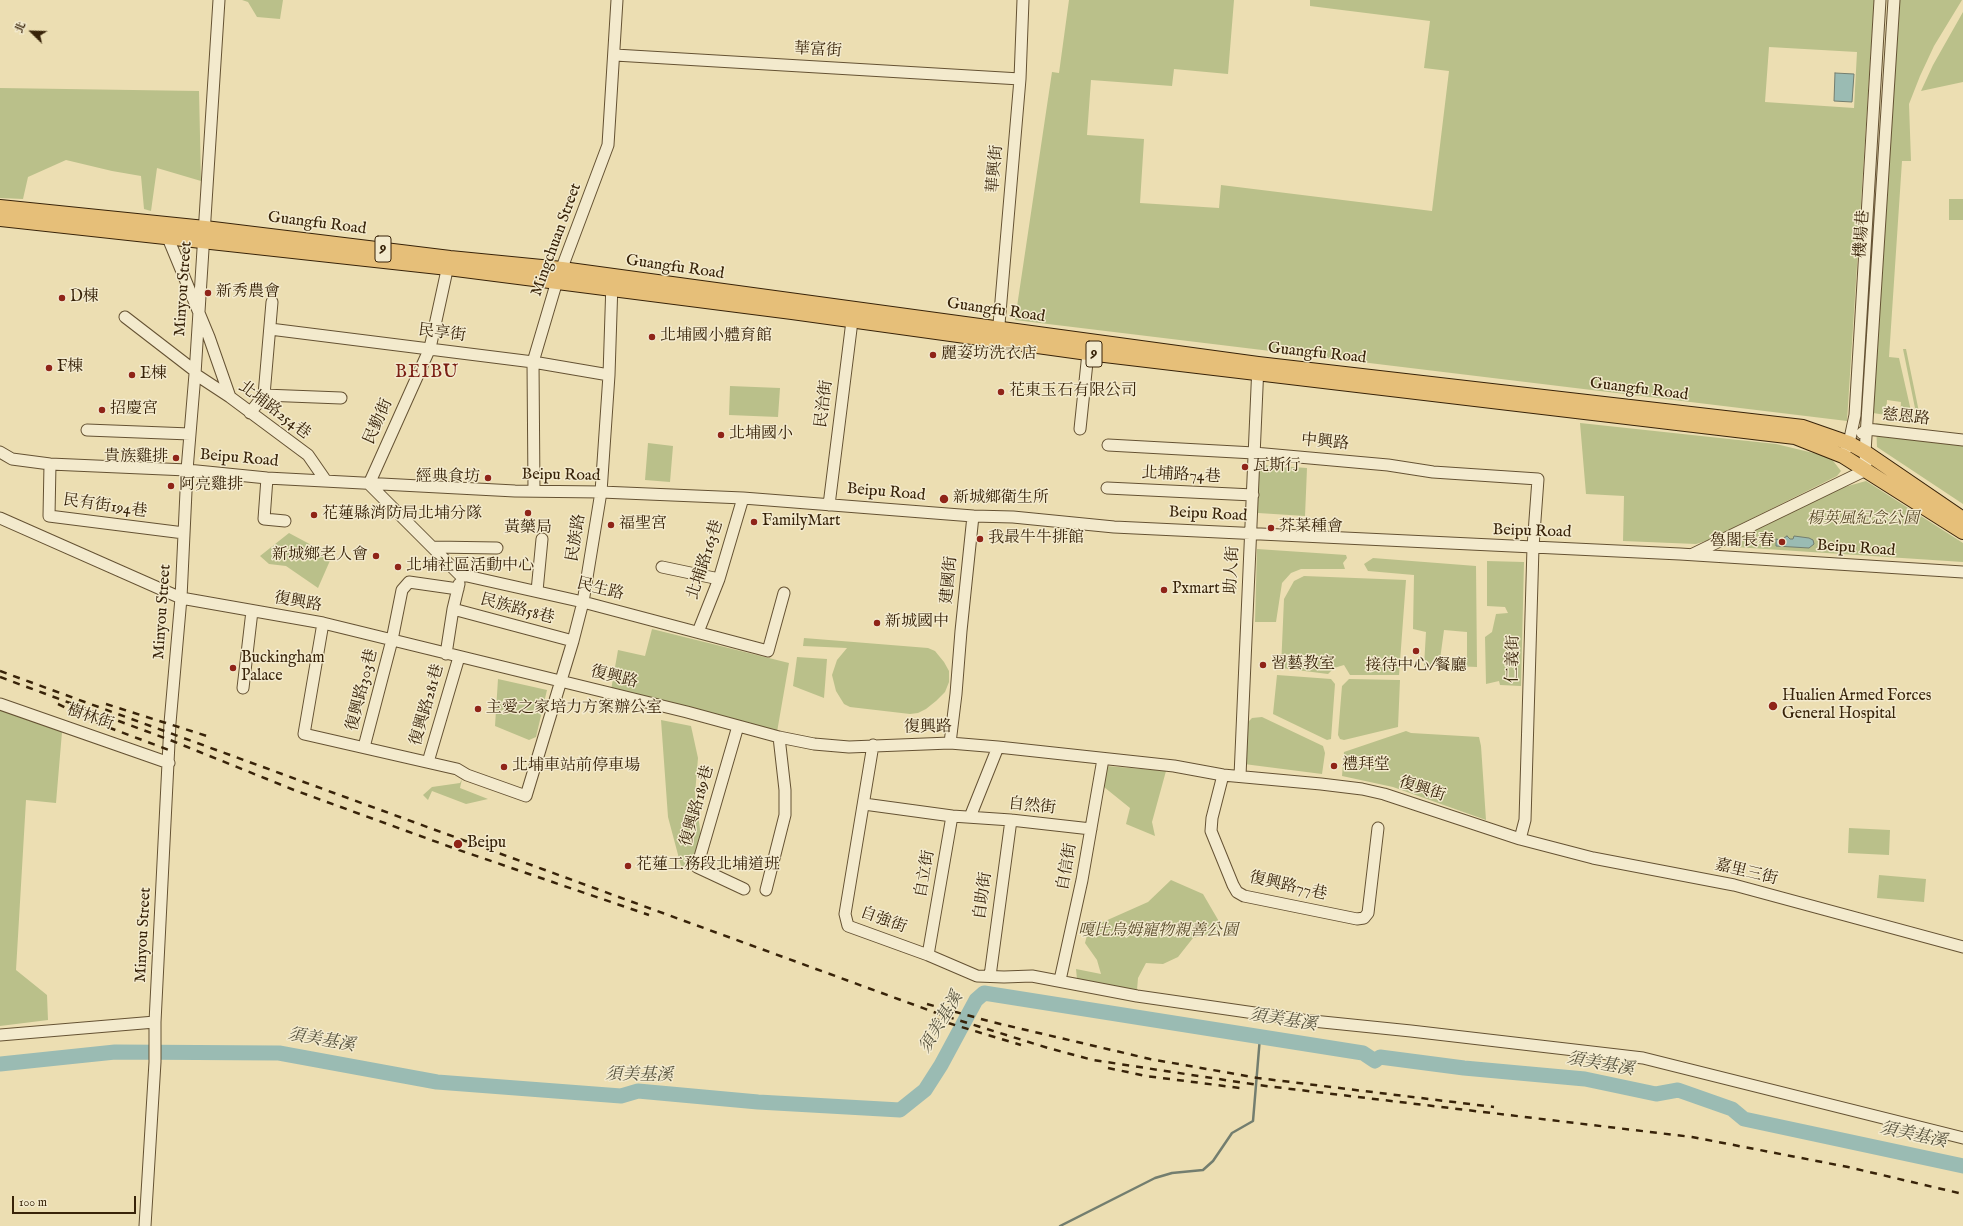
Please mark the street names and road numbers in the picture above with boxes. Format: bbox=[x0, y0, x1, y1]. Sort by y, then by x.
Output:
street label: 華富街 bbox=[794, 40, 842, 62]
street label: 華興街 bbox=[984, 144, 1008, 194]
street label: Mingchuan Street bbox=[528, 181, 586, 299]
street label: Guangfu Road bbox=[267, 208, 367, 240]
street label: 機場巷 bbox=[1852, 209, 1874, 259]
road number: 9 bbox=[375, 236, 391, 262]
street label: Minyou Street bbox=[171, 241, 197, 337]
street label: Guangfu Road bbox=[625, 252, 725, 284]
street label: Guangfu Road bbox=[946, 295, 1046, 327]
street label: 民享街 bbox=[417, 322, 467, 346]
street label: Guangfu Road bbox=[1267, 339, 1367, 369]
road number: 9 bbox=[1086, 341, 1102, 367]
street label: Guangfu Road bbox=[1589, 374, 1689, 406]
street label: 北埔路254巷 bbox=[234, 378, 314, 444]
street label: 民治街 bbox=[813, 379, 837, 429]
street label: 民勤街 bbox=[360, 396, 398, 448]
street label: 慈恩路 bbox=[1881, 406, 1931, 430]
street label: 中興路 bbox=[1300, 431, 1350, 455]
street label: Beipu Road bbox=[199, 446, 279, 472]
street label: 北埔路74巷 bbox=[1141, 464, 1221, 488]
street label: Beipu Road bbox=[521, 466, 601, 486]
street label: Beipu Road bbox=[846, 480, 926, 506]
street label: 民有街194巷 bbox=[62, 492, 148, 522]
street label: Beipu Road bbox=[1168, 503, 1248, 527]
street label: 民族路 bbox=[564, 513, 590, 563]
street label: 北埔路163巷 bbox=[684, 518, 728, 602]
street label: Beipu Road bbox=[1492, 521, 1572, 543]
street label: Beipu Road bbox=[1816, 537, 1896, 561]
street label: 助人街 bbox=[1222, 546, 1244, 594]
street label: 建國街 bbox=[938, 555, 962, 605]
street label: Minyou Street bbox=[150, 564, 176, 660]
street label: 民生路 bbox=[574, 575, 626, 605]
street label: 復興路 bbox=[273, 589, 323, 617]
street label: 民族路58巷 bbox=[478, 591, 556, 629]
street label: 仁義街 bbox=[1504, 635, 1524, 683]
street label: 復興路303巷 bbox=[344, 647, 382, 733]
street label: 復興路281巷 bbox=[407, 662, 449, 748]
street label: 復興路 bbox=[588, 663, 640, 693]
street label: 樹林街 bbox=[64, 701, 116, 735]
street label: 復興路 bbox=[904, 718, 952, 738]
street label: 復興路189巷 bbox=[677, 763, 719, 849]
street label: 復興街 bbox=[1396, 773, 1448, 807]
street label: 自然街 bbox=[1007, 795, 1057, 819]
street label: 自信街 bbox=[1054, 842, 1082, 892]
street label: 自立街 bbox=[912, 849, 940, 899]
street label: 嘉里三街 bbox=[1713, 856, 1779, 890]
street label: 復興路77巷 bbox=[1247, 869, 1329, 905]
street label: 自助街 bbox=[971, 871, 997, 921]
street label: Minyou Street bbox=[132, 887, 156, 983]
street label: 自強街 bbox=[857, 904, 909, 938]

